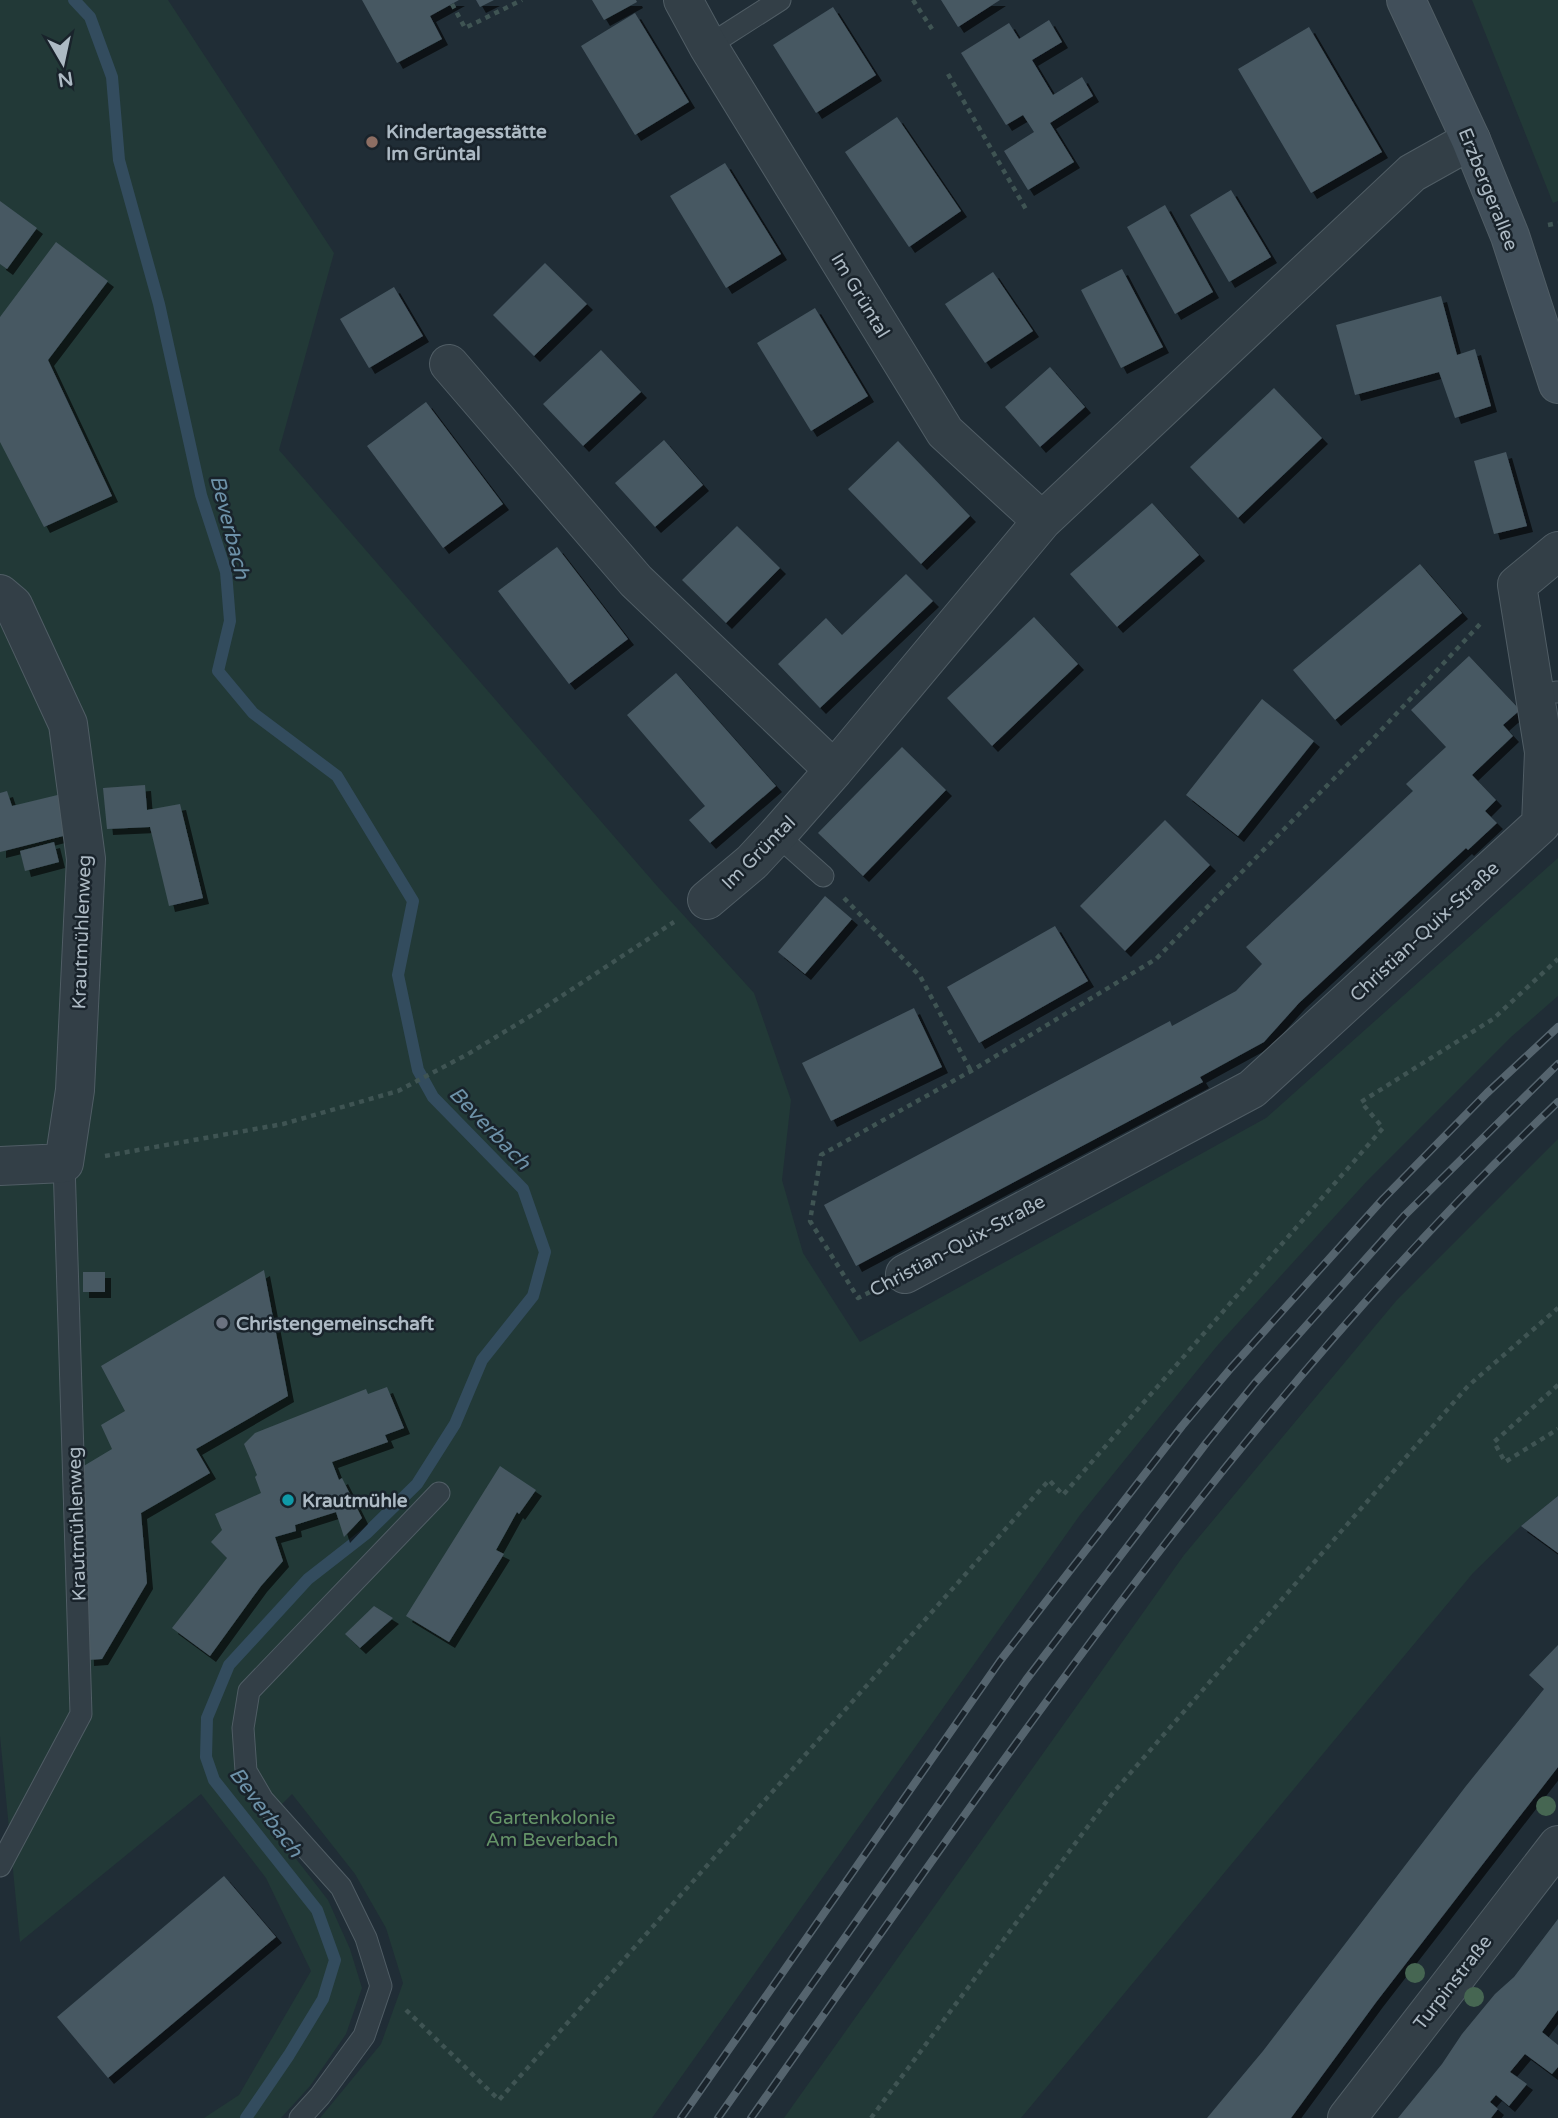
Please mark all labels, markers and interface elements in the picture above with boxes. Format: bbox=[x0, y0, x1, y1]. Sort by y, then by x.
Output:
north arrow bbox=[28, 28, 98, 98]
text: N bbox=[56, 67, 75, 91]
place label: Kindertagesstätte Im Grüntal bbox=[386, 121, 547, 165]
street label: Erzbergerallee bbox=[1453, 125, 1523, 254]
marker: Kindertagesstätte Im Grüntal bbox=[364, 134, 380, 150]
street label: Im Grüntal bbox=[826, 249, 894, 342]
water label: Beverbach bbox=[205, 473, 255, 583]
street label: Im Grüntal bbox=[717, 811, 800, 894]
street label: Krautmühlenweg bbox=[68, 854, 96, 1010]
street label: Christian-Quix-Straße bbox=[1346, 857, 1504, 1006]
water label: Beverbach bbox=[444, 1081, 536, 1176]
street label: Christian-Quix-Straße bbox=[866, 1190, 1049, 1301]
place label: Christengemeinschaft bbox=[236, 1313, 435, 1336]
marker: Christengemeinschaft bbox=[214, 1315, 230, 1331]
street label: Krautmühlenweg bbox=[63, 1446, 91, 1602]
place label: Krautmühle bbox=[302, 1490, 408, 1512]
marker: Krautmühle bbox=[280, 1492, 296, 1508]
water label: Beverbach bbox=[224, 1762, 308, 1863]
park label: Gartenkolonie Am Beverbach bbox=[486, 1807, 618, 1851]
street label: Turpinstraße bbox=[1409, 1931, 1497, 2034]

